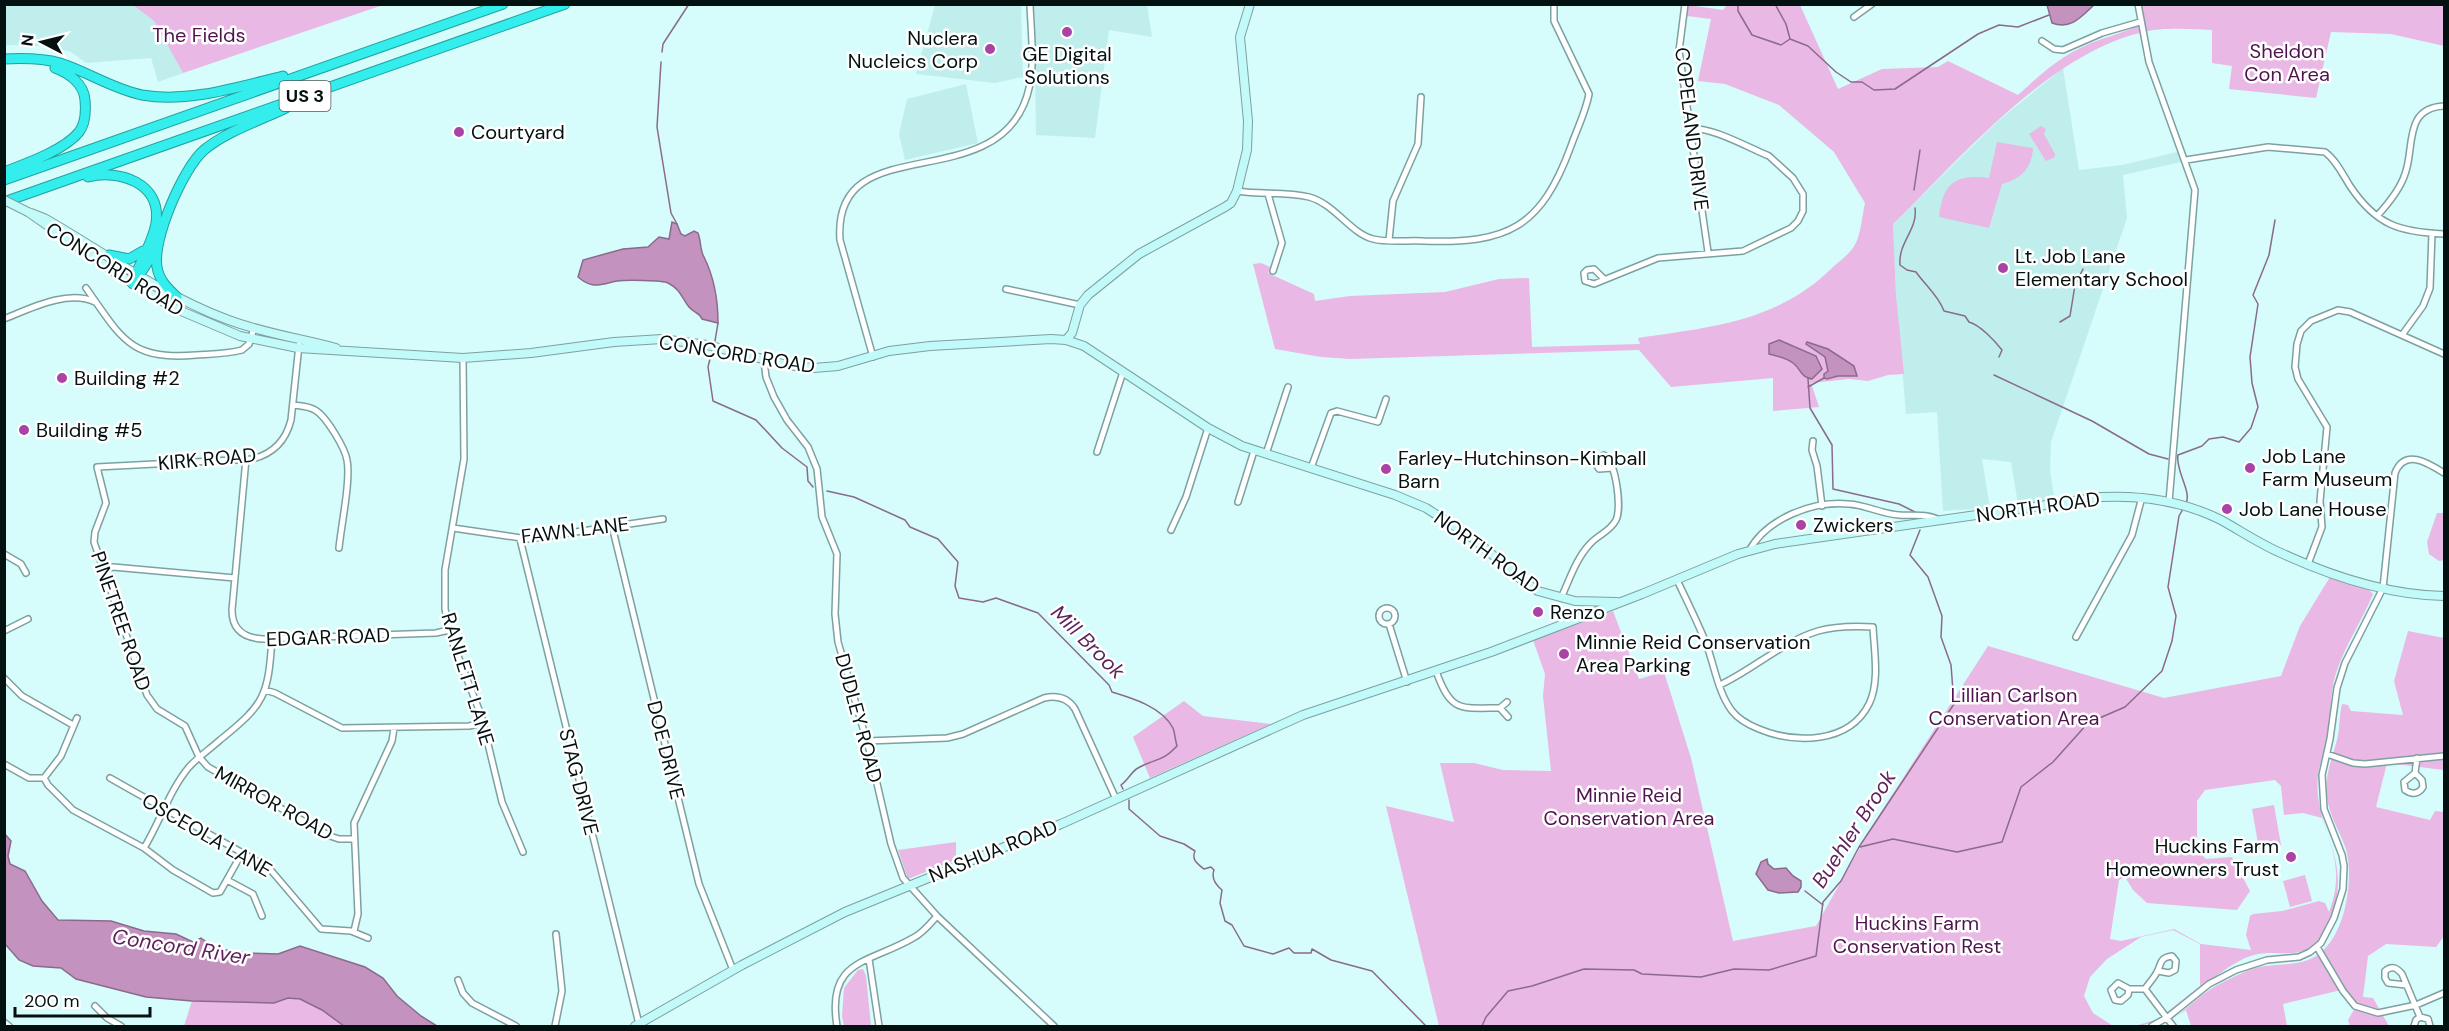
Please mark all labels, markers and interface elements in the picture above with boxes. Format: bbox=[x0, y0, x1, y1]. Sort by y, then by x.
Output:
north arrow bbox=[12, 12, 72, 72]
park label: The Fields bbox=[152, 22, 246, 48]
place label: Nuclera Nucleics Corp bbox=[848, 25, 978, 74]
marker: GE Digital Solutions bbox=[1060, 25, 1074, 39]
text: N bbox=[16, 33, 39, 47]
park label: Sheldon Con Area bbox=[2244, 38, 2330, 87]
place label: GE Digital Solutions bbox=[1022, 41, 1112, 90]
marker: Nuclera Nucleics Corp bbox=[983, 42, 997, 56]
street label: COPELAND DRIVE bbox=[1669, 46, 1715, 212]
road number: US 3 bbox=[280, 81, 330, 111]
place label: Courtyard bbox=[471, 119, 565, 145]
marker: Courtyard bbox=[452, 125, 466, 139]
street label: CONCORD ROAD bbox=[41, 216, 189, 322]
place label: Lt. Job Lane Elementary School bbox=[2015, 243, 2188, 292]
marker: Lt. Job Lane Elementary School bbox=[1996, 261, 2010, 275]
street label: CONCORD ROAD bbox=[657, 329, 817, 379]
place label: Building #2 bbox=[74, 365, 180, 391]
marker: Building #2 bbox=[55, 371, 69, 385]
place label: Building #5 bbox=[36, 417, 142, 443]
marker: Building #5 bbox=[17, 423, 31, 437]
street label: KIRK ROAD bbox=[157, 442, 257, 476]
place label: Job Lane Farm Museum bbox=[2262, 443, 2392, 492]
place label: Farley-Hutchinson-Kimball Barn bbox=[1398, 445, 1646, 494]
marker: Job Lane Farm Museum bbox=[2243, 461, 2257, 475]
marker: Farley-Hutchinson-Kimball Barn bbox=[1379, 462, 1393, 476]
street label: NORTH ROAD bbox=[1974, 485, 2102, 529]
place label: Job Lane House bbox=[2239, 496, 2387, 522]
marker: Job Lane House bbox=[2220, 502, 2234, 516]
street label: NORTH ROAD bbox=[1429, 505, 1545, 599]
street label: FAWN LANE bbox=[520, 510, 630, 550]
place label: Zwickers bbox=[1813, 512, 1893, 538]
marker: Zwickers bbox=[1794, 518, 1808, 532]
street label: PINETREE ROAD bbox=[85, 548, 157, 694]
water label: Mill Brook bbox=[1045, 599, 1131, 685]
place label: Renzo bbox=[1550, 599, 1605, 625]
marker: Renzo bbox=[1531, 605, 1545, 619]
street label: RANLETT LANE bbox=[435, 609, 501, 749]
street label: EDGAR ROAD bbox=[266, 622, 390, 652]
place label: Minnie Reid Conservation Area Parking bbox=[1576, 629, 1810, 678]
marker: Minnie Reid Conservation Area Parking bbox=[1557, 647, 1571, 661]
street label: DUDLEY ROAD bbox=[829, 651, 889, 785]
park label: Lillian Carlson Conservation Area bbox=[1929, 682, 2099, 731]
street label: DOE DRIVE bbox=[641, 698, 691, 802]
street label: STAG DRIVE bbox=[553, 726, 605, 838]
street label: MIRROR ROAD bbox=[210, 760, 338, 846]
water label: Buehler Brook bbox=[1805, 765, 1903, 893]
park label: Minnie Reid Conservation Area bbox=[1544, 782, 1714, 831]
street label: OSCEOLA LANE bbox=[137, 787, 277, 883]
street label: NASHUA ROAD bbox=[925, 813, 1061, 889]
place label: Huckins Farm Homeowners Trust bbox=[2106, 833, 2279, 882]
marker: Huckins Farm Homeowners Trust bbox=[2284, 850, 2298, 864]
park label: Huckins Farm Conservation Rest bbox=[1833, 910, 2001, 959]
water label: Concord River bbox=[110, 922, 253, 972]
scale bar bbox=[15, 980, 150, 1018]
text: 200 m bbox=[24, 989, 80, 1013]

